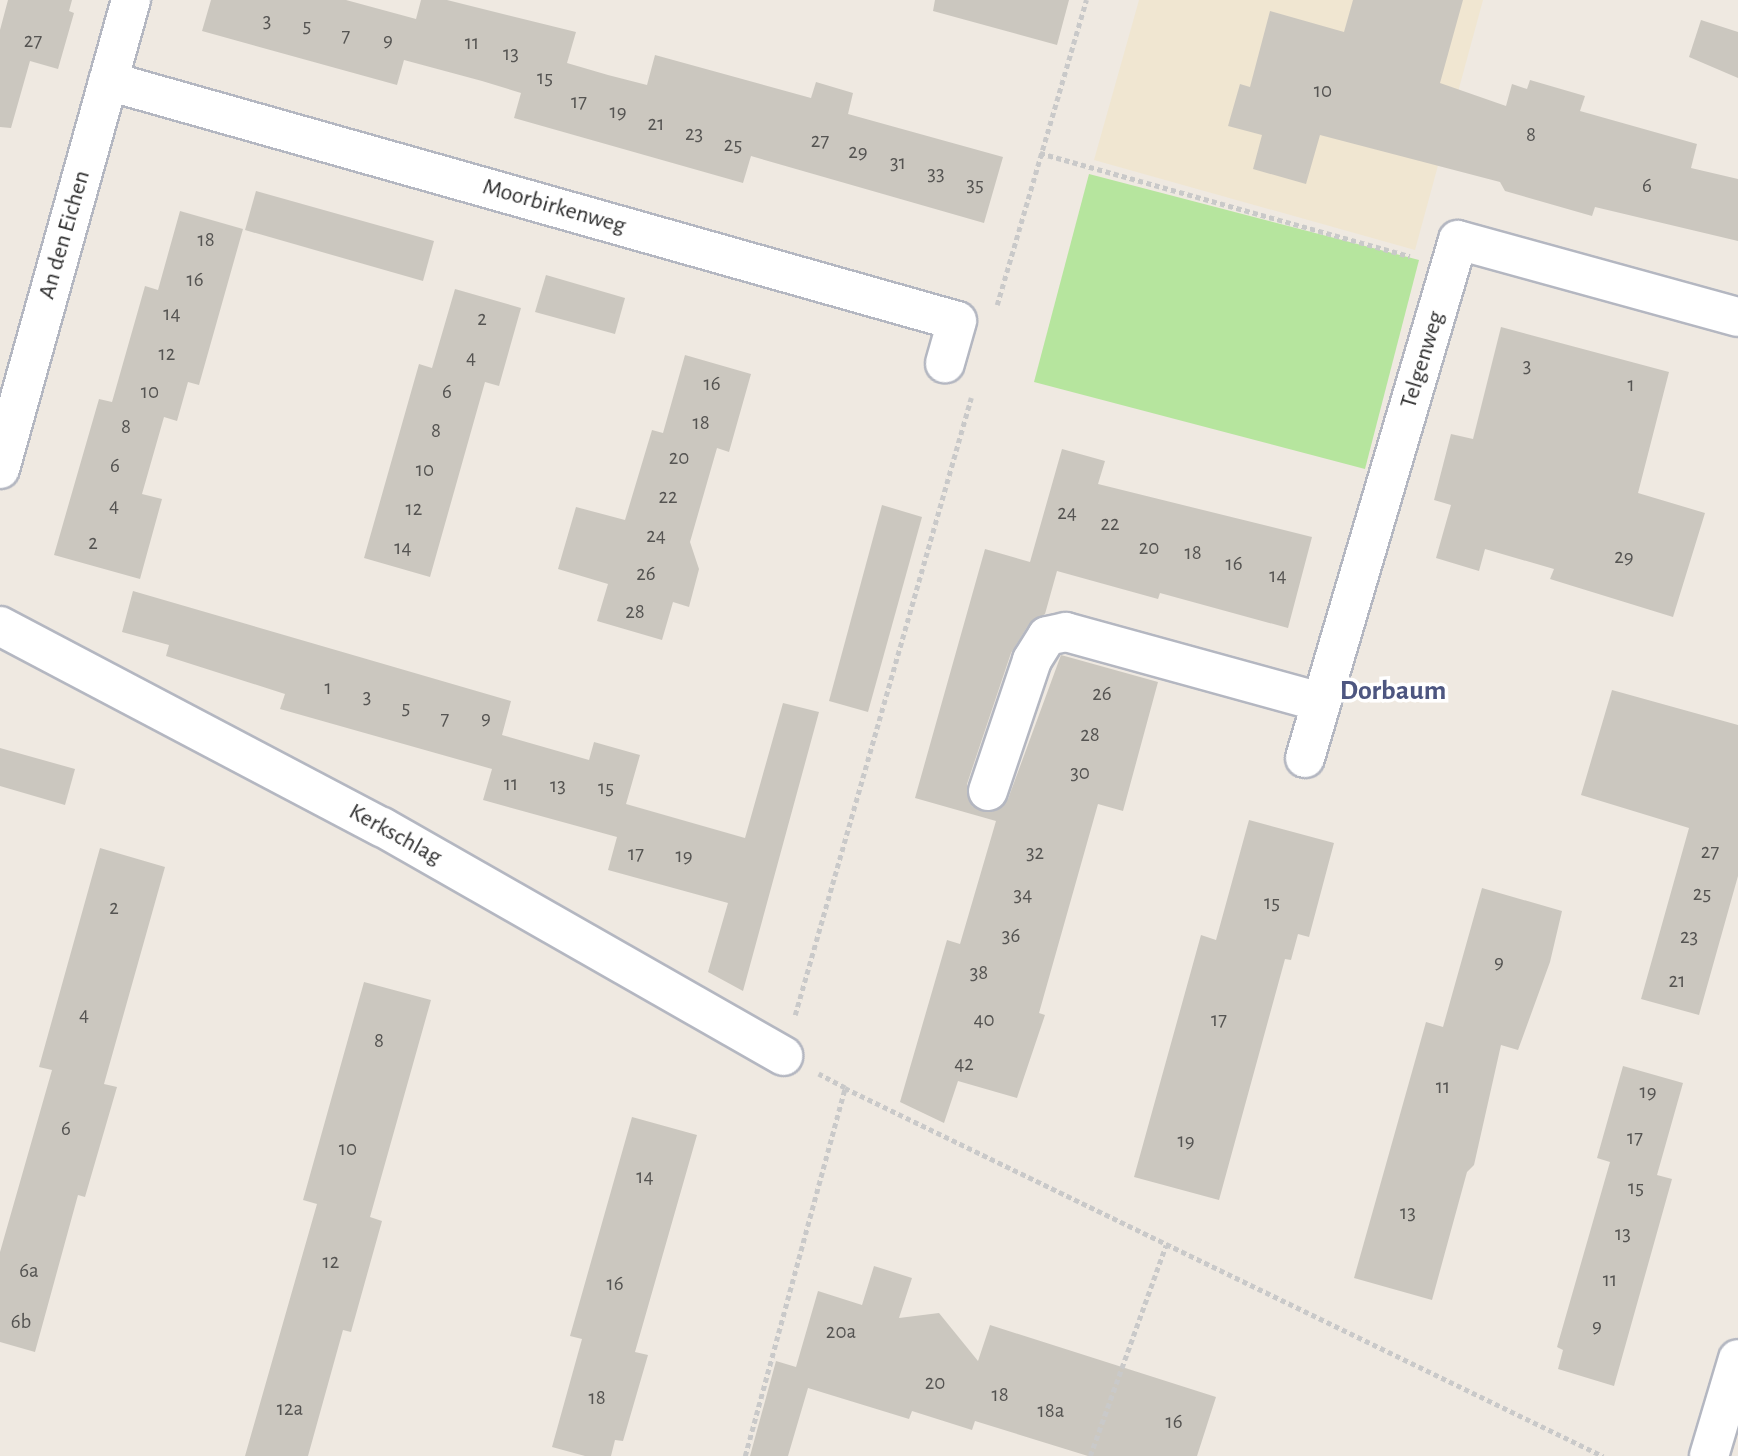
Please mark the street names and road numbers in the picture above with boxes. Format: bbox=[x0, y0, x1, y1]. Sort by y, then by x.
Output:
street label: An den Eichen bbox=[33, 167, 97, 303]
street label: Moorbirkenweg bbox=[479, 173, 629, 241]
street label: Telgenweg bbox=[1395, 308, 1451, 412]
street label: Kerkschlag bbox=[344, 798, 446, 872]

